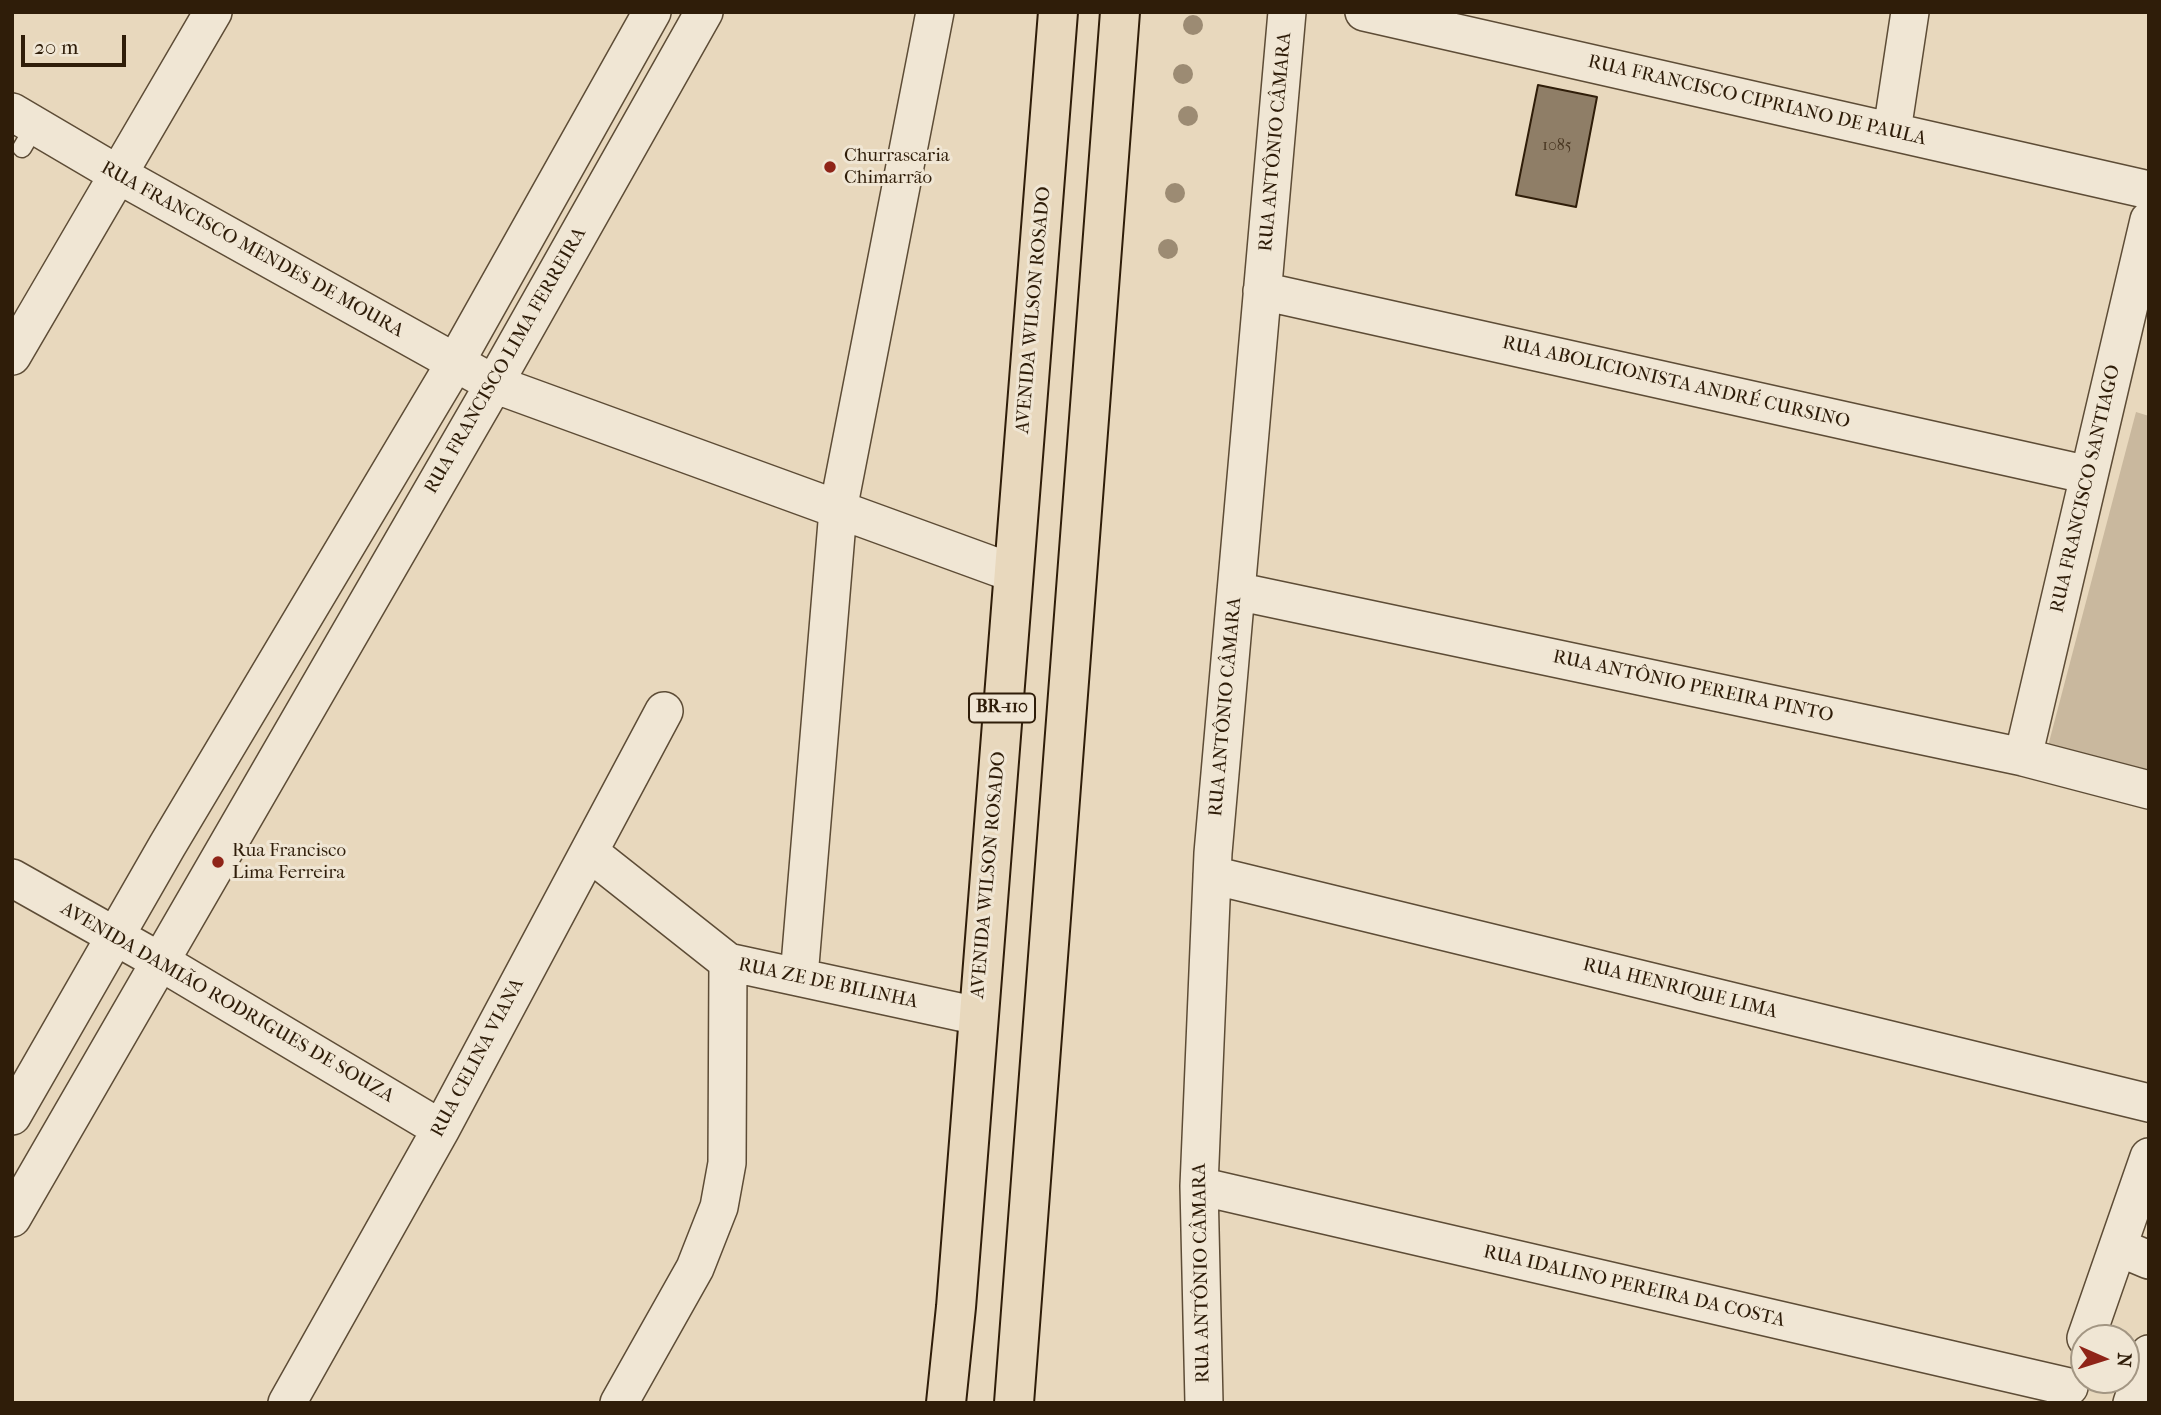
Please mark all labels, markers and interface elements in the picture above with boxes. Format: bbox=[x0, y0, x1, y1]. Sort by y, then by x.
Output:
scale bar bbox=[24, 21, 130, 65]
street label: RUA ANTÔNIO CÂMARA bbox=[1255, 31, 1297, 253]
text: 20 m bbox=[34, 35, 78, 59]
street label: RUA FRANCISCO CIPRIANO DE PAULA bbox=[1586, 51, 1928, 151]
house number: 1085 bbox=[1542, 136, 1572, 156]
place label: Churrascaria Chimarrão bbox=[844, 145, 950, 189]
street label: RUA FRANCISCO MENDES DE MOURA bbox=[97, 157, 407, 343]
marker: Churrascaria Chimarrão bbox=[822, 159, 838, 175]
street label: AVENIDA WILSON ROSADO bbox=[1012, 186, 1056, 434]
street label: RUA FRANCISCO LIMA FERREIRA bbox=[420, 224, 592, 498]
street label: RUA ABOLICIONISTA ANDRÉ CURSINO bbox=[1500, 332, 1852, 434]
street label: RUA FRANCISCO SANTIAGO bbox=[2046, 363, 2126, 615]
street label: RUA ANTÔNIO CÂMARA bbox=[1205, 596, 1247, 818]
street label: RUA ANTÔNIO PEREIRA PINTO bbox=[1551, 646, 1835, 728]
road number: BR-110 bbox=[969, 694, 1035, 722]
street label: AVENIDA WILSON ROSADO bbox=[967, 751, 1011, 999]
place label: Rua Francisco Lima Ferreira bbox=[232, 840, 346, 884]
marker: Rua Francisco Lima Ferreira bbox=[210, 854, 226, 870]
street label: AVENIDA DAMIÃO RODRIGUES DE SOUZA bbox=[56, 898, 398, 1108]
street label: RUA ZE DE BILINHA bbox=[736, 954, 920, 1014]
street label: RUA HENRIQUE LIMA bbox=[1580, 954, 1780, 1024]
street label: RUA CELINA VIANA bbox=[427, 975, 529, 1141]
street label: RUA ANTÔNIO CÂMARA bbox=[1189, 1163, 1215, 1383]
street label: RUA IDALINO PEREIRA DA COSTA bbox=[1481, 1241, 1787, 1333]
north arrow bbox=[2070, 1324, 2140, 1394]
text: N bbox=[2113, 1352, 2135, 1368]

